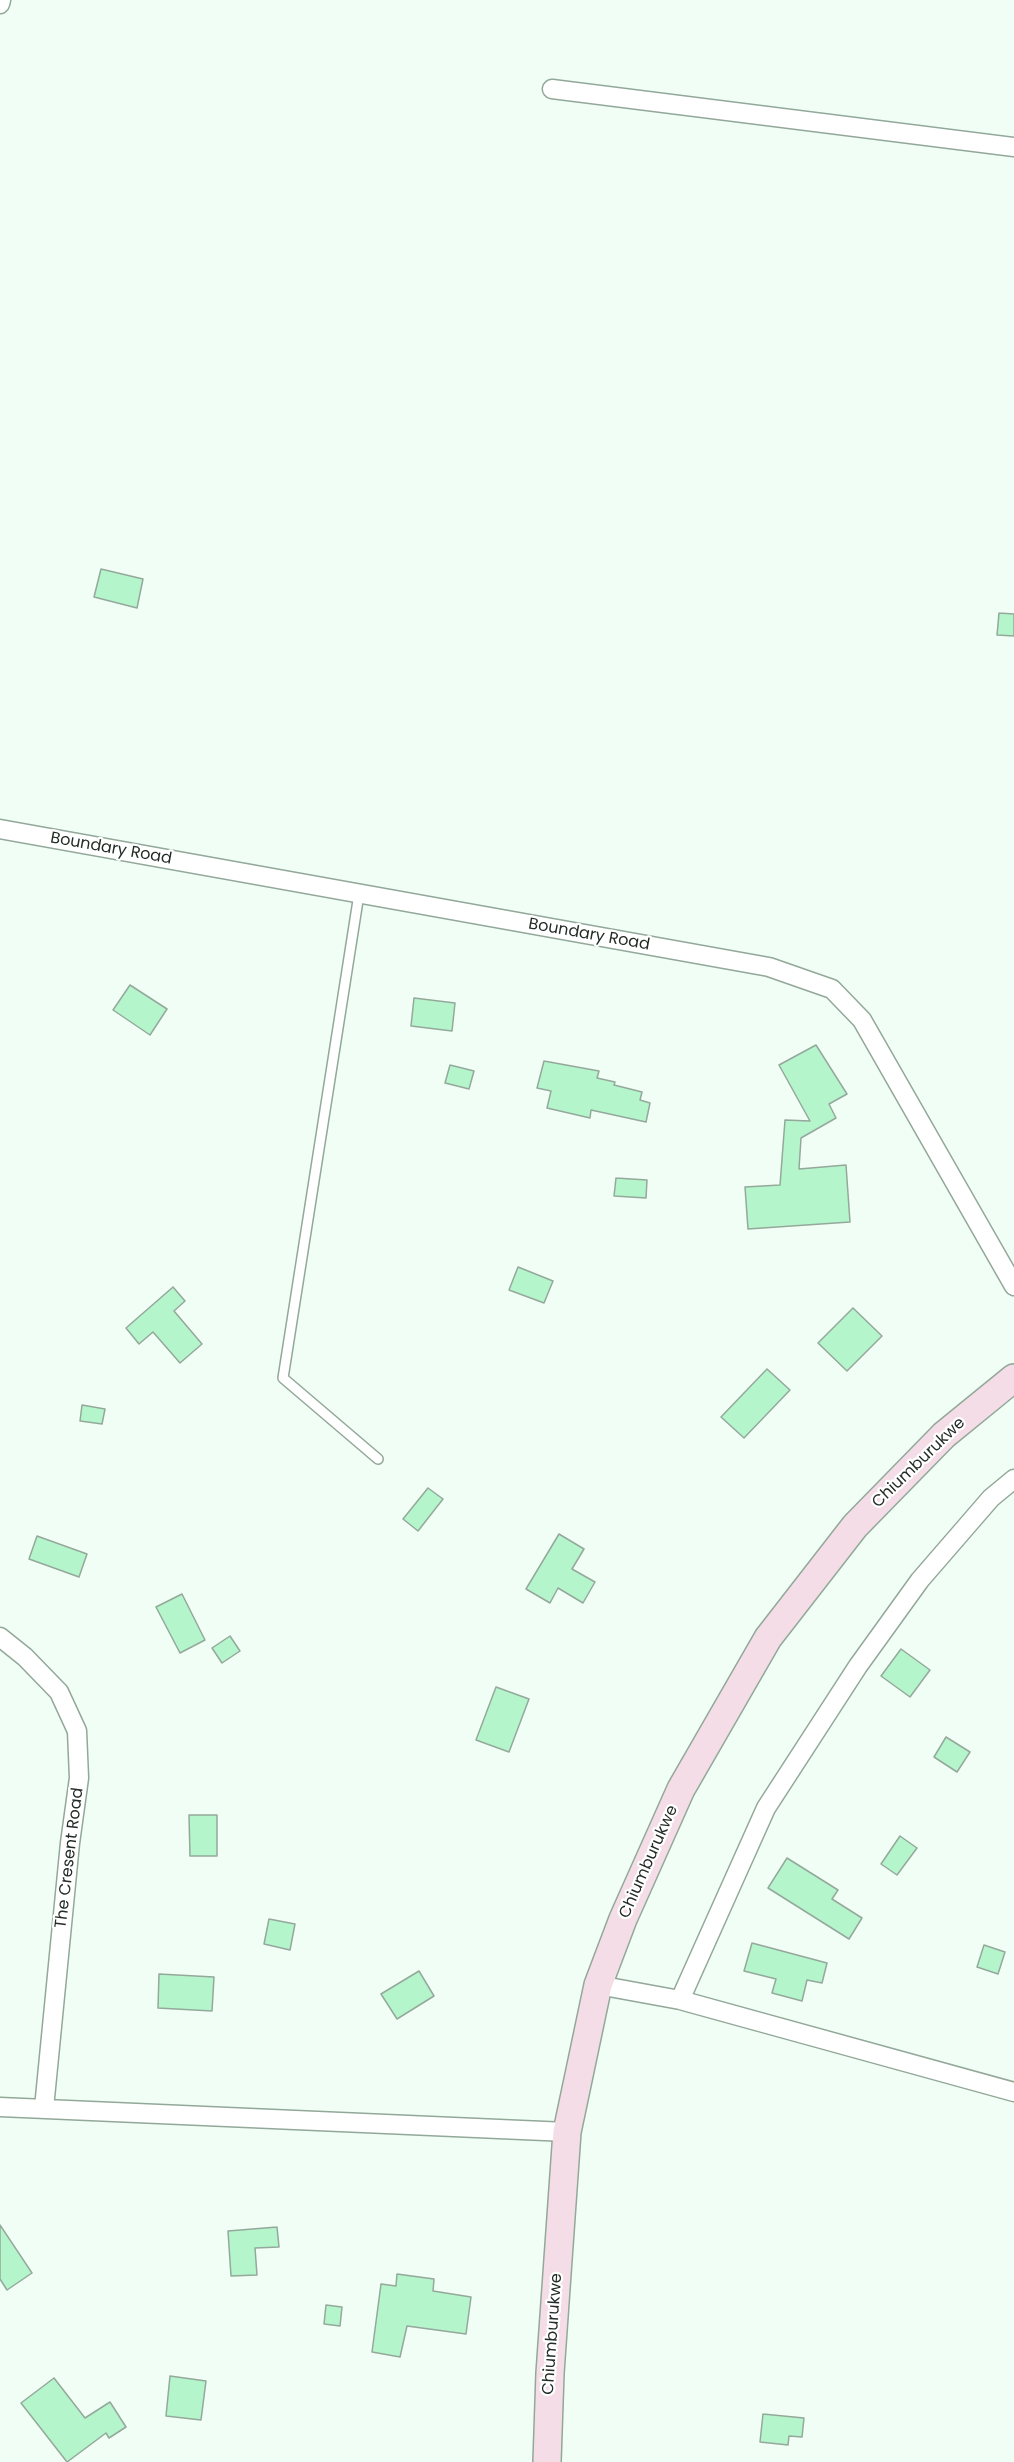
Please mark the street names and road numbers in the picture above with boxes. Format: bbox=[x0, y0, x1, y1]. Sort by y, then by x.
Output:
street label: Boundary Road bbox=[49, 829, 173, 869]
street label: Boundary Road bbox=[527, 915, 651, 955]
street label: Chiumburukwe bbox=[869, 1414, 969, 1512]
street label: The Cresent Road bbox=[52, 1787, 88, 1929]
street label: Chiumburukwe bbox=[615, 1802, 683, 1922]
street label: Chiumburukwe bbox=[539, 2273, 567, 2395]

